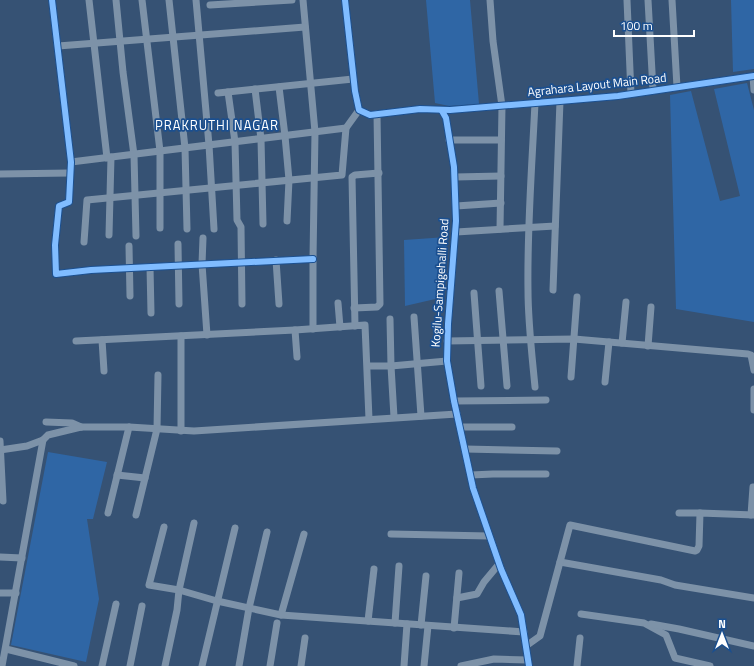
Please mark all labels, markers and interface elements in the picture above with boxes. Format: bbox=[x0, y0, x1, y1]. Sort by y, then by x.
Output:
scale bar bbox=[614, 12, 694, 38]
text: 100 m bbox=[620, 16, 653, 35]
street label: Agrahara Layout Main Road bbox=[527, 68, 667, 101]
district label: PRAKRUTHI NAGAR bbox=[155, 115, 279, 135]
street label: Kogilu-Sampigehalli Road bbox=[426, 218, 453, 348]
north arrow bbox=[702, 614, 742, 654]
text: N bbox=[718, 616, 726, 632]

